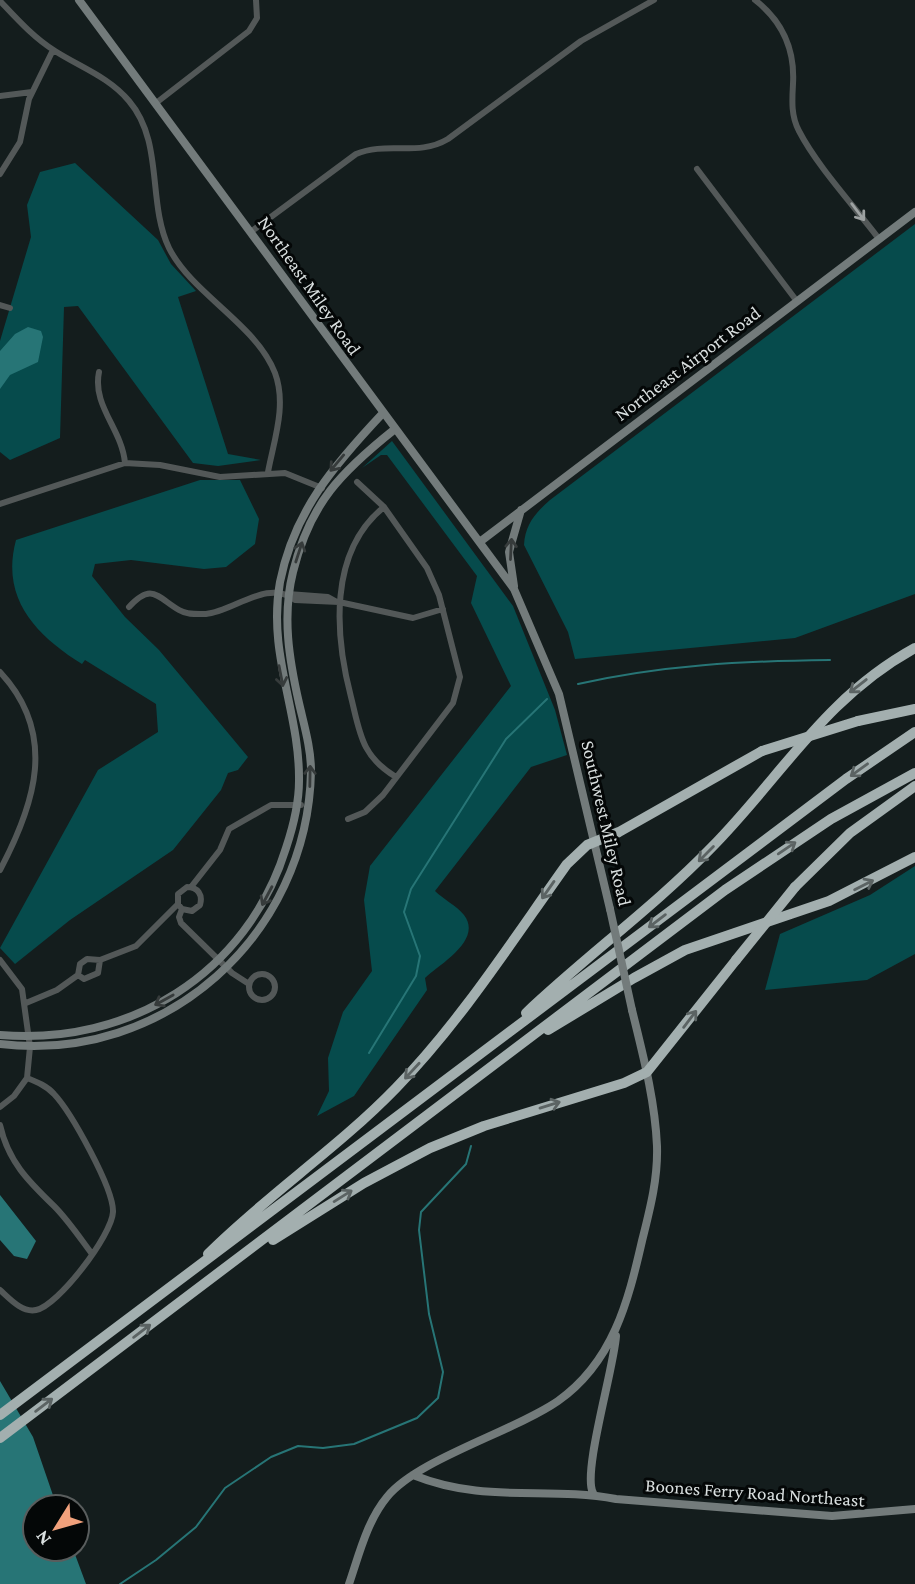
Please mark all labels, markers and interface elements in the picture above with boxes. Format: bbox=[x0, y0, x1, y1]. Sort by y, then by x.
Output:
one-way arrow bbox=[851, 202, 866, 220]
street label: Northeast Miley Road bbox=[254, 212, 365, 359]
street label: Northeast Airport Road bbox=[610, 302, 764, 425]
one-way arrow bbox=[329, 454, 344, 472]
one-way arrow bbox=[504, 538, 517, 561]
one-way arrow bbox=[294, 542, 306, 564]
one-way arrow bbox=[275, 664, 289, 687]
one-way arrow bbox=[850, 678, 868, 693]
street label: Southwest Miley Road bbox=[577, 738, 636, 908]
one-way arrow bbox=[849, 762, 868, 777]
one-way arrow bbox=[304, 765, 317, 788]
one-way arrow bbox=[777, 840, 796, 855]
one-way arrow bbox=[697, 845, 714, 862]
one-way arrow bbox=[853, 878, 874, 892]
one-way arrow bbox=[541, 880, 556, 899]
one-way arrow bbox=[259, 885, 273, 906]
one-way arrow bbox=[648, 914, 667, 929]
one-way arrow bbox=[155, 993, 175, 1007]
one-way arrow bbox=[682, 1010, 697, 1029]
one-way arrow bbox=[403, 1062, 420, 1079]
one-way arrow bbox=[539, 1097, 561, 1110]
one-way arrow bbox=[333, 1188, 352, 1203]
one-way arrow bbox=[132, 1324, 151, 1338]
one-way arrow bbox=[34, 1398, 53, 1413]
street label: Boones Ferry Road Northeast bbox=[644, 1474, 866, 1511]
north arrow bbox=[21, 1493, 91, 1563]
text: N bbox=[31, 1526, 55, 1549]

